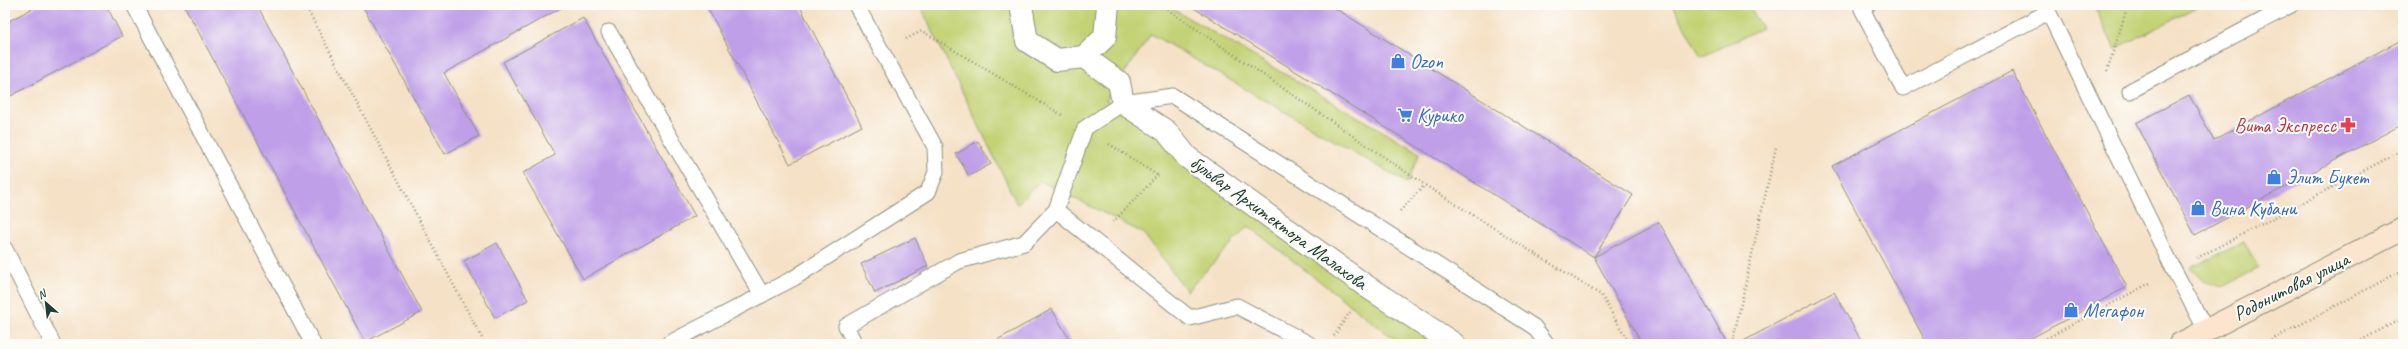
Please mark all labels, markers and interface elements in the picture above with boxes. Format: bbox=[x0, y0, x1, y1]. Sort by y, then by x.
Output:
place label: Ozon bbox=[1410, 49, 1444, 74]
shop icon: Ozon bbox=[1389, 52, 1407, 70]
place label: Курико bbox=[1417, 103, 1464, 128]
supermarket icon: Курико bbox=[1396, 106, 1414, 124]
place label: Вита Экспресс bbox=[2234, 113, 2337, 138]
pharmacy icon: Вита Экспресс bbox=[2339, 116, 2357, 134]
street label: бульвар Архитектора Малахова bbox=[1185, 150, 1373, 296]
place label: Элит Букет bbox=[2286, 165, 2370, 190]
shop icon: Элит Букет bbox=[2265, 168, 2283, 186]
place label: Вина Кубани bbox=[2210, 196, 2298, 221]
shop icon: Вина Кубани bbox=[2189, 199, 2207, 217]
street label: Родонитовая улица bbox=[2229, 246, 2355, 326]
north arrow bbox=[26, 283, 66, 323]
text: N bbox=[35, 285, 50, 302]
place label: Мегафон bbox=[2083, 298, 2145, 323]
shop icon: Мегафон bbox=[2062, 301, 2080, 319]

